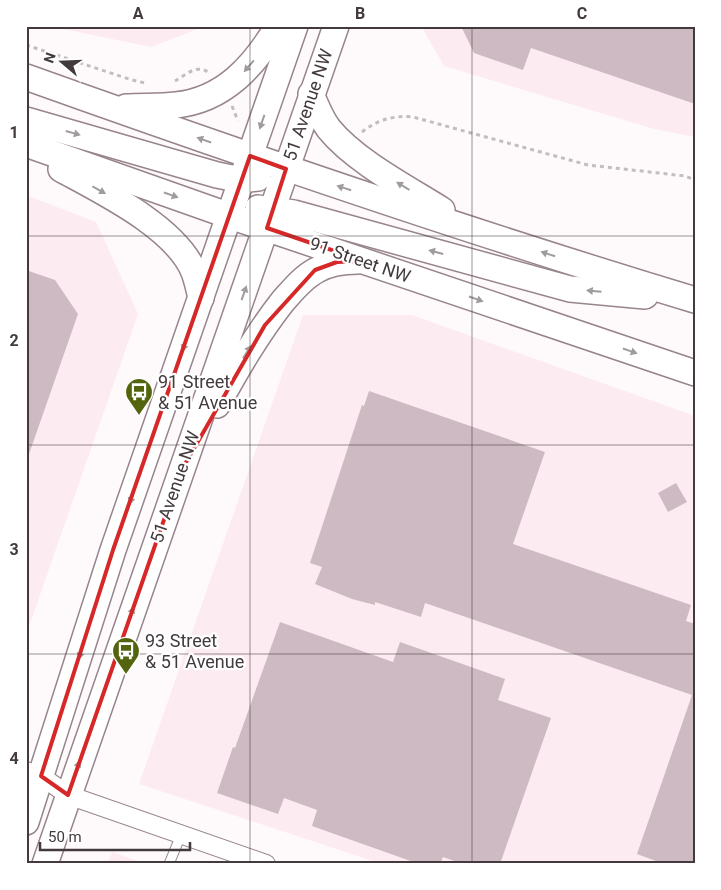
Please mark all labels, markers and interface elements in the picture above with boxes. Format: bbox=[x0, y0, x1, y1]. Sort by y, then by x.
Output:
text: A bbox=[133, 4, 144, 23]
text: B bbox=[355, 4, 365, 23]
text: C bbox=[577, 4, 587, 23]
north arrow bbox=[38, 38, 88, 88]
street label: 51 Avenue NW bbox=[279, 46, 336, 163]
text: N bbox=[41, 50, 59, 65]
one-way arrow bbox=[244, 59, 255, 72]
one-way arrow bbox=[258, 115, 266, 130]
text: 1 bbox=[9, 123, 19, 142]
one-way arrow bbox=[66, 130, 81, 138]
one-way arrow bbox=[196, 136, 211, 144]
one-way arrow bbox=[397, 181, 410, 190]
one-way arrow bbox=[337, 184, 352, 191]
one-way arrow bbox=[92, 186, 107, 194]
one-way arrow bbox=[164, 192, 179, 199]
street label: 91 Street NW bbox=[307, 232, 413, 287]
one-way arrow bbox=[429, 248, 444, 256]
one-way arrow bbox=[540, 250, 555, 258]
one-way arrow bbox=[240, 285, 248, 300]
one-way arrow bbox=[586, 287, 602, 295]
one-way arrow bbox=[469, 295, 484, 303]
text: 2 bbox=[9, 331, 19, 350]
one-way arrow bbox=[181, 337, 189, 352]
one-way arrow bbox=[242, 345, 251, 358]
one-way arrow bbox=[623, 347, 638, 355]
place label: 91 Street & 51 Avenue bbox=[158, 371, 257, 413]
bus stop icon: 91 Street & 51 Avenue bbox=[124, 377, 154, 416]
street label: 51 Avenue NW bbox=[146, 428, 203, 545]
one-way arrow bbox=[127, 490, 135, 505]
text: 3 bbox=[9, 540, 19, 559]
one-way arrow bbox=[128, 607, 135, 622]
place label: 93 Street & 51 Avenue bbox=[145, 630, 244, 672]
bus stop icon: 93 Street & 51 Avenue bbox=[111, 636, 141, 675]
one-way arrow bbox=[76, 644, 84, 659]
text: 4 bbox=[9, 749, 19, 768]
one-way arrow bbox=[73, 760, 81, 775]
scale bar bbox=[40, 820, 190, 852]
text: 50 m bbox=[48, 828, 82, 846]

